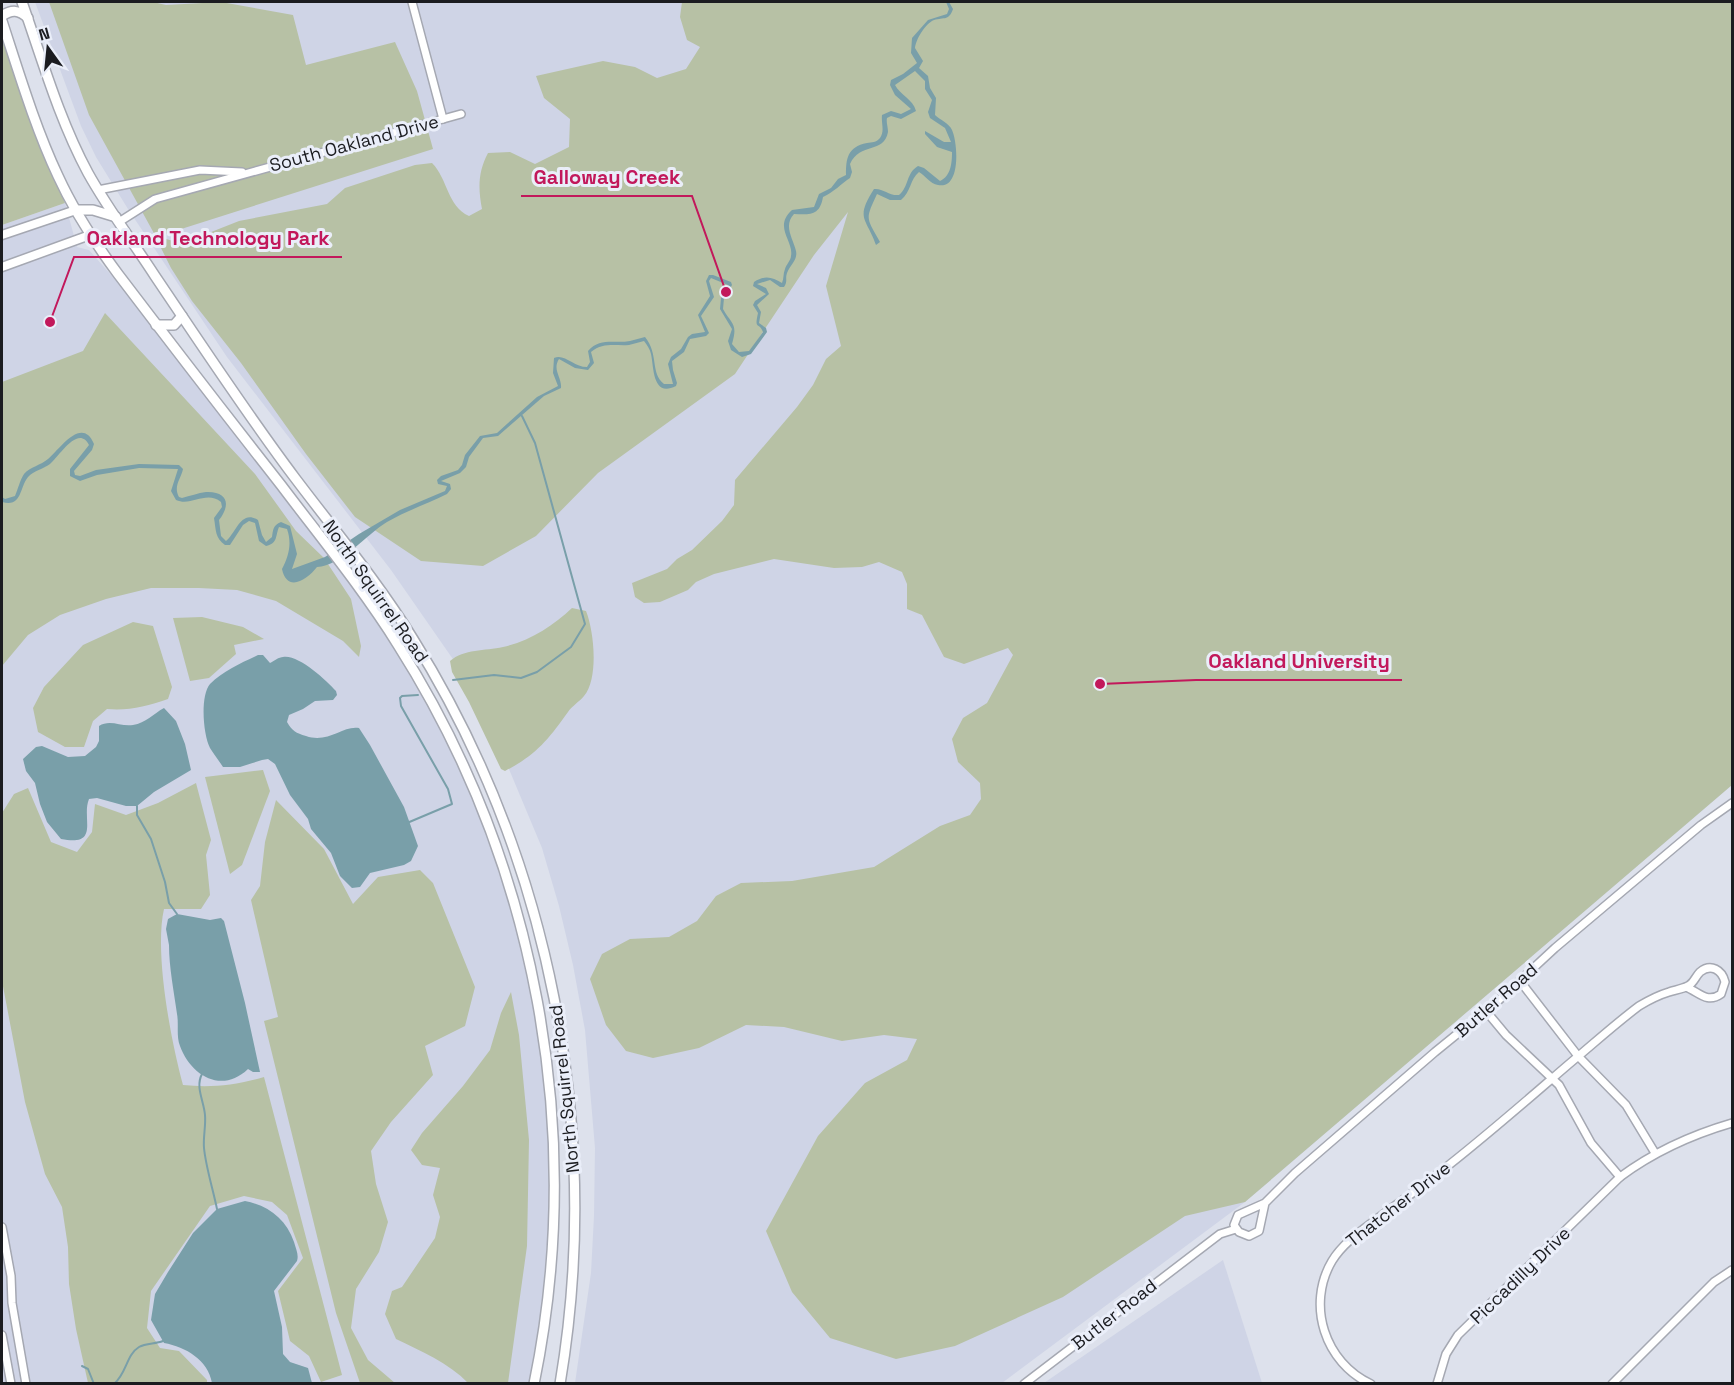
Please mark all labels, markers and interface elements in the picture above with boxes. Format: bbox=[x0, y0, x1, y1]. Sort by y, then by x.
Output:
north arrow bbox=[18, 18, 78, 78]
text: N bbox=[36, 22, 52, 46]
street label: South Oakland Drive bbox=[267, 109, 441, 177]
callout: Galloway Creek bbox=[521, 158, 692, 196]
text: Galloway Creek bbox=[534, 164, 680, 190]
callout: Oakland Technology Park bbox=[74, 219, 342, 257]
text: Oakland Technology Park bbox=[86, 225, 330, 251]
street label: North Squirrel Road bbox=[318, 515, 434, 667]
callout: Oakland University bbox=[1196, 642, 1402, 680]
text: Oakland University bbox=[1208, 648, 1390, 674]
street label: Butler Road bbox=[1450, 958, 1542, 1042]
street label: North Squirrel Road bbox=[544, 1004, 584, 1174]
street label: Thatcher Drive bbox=[1341, 1156, 1455, 1252]
street label: Piccadilly Drive bbox=[1465, 1221, 1575, 1329]
street label: Butler Road bbox=[1067, 1274, 1161, 1354]

